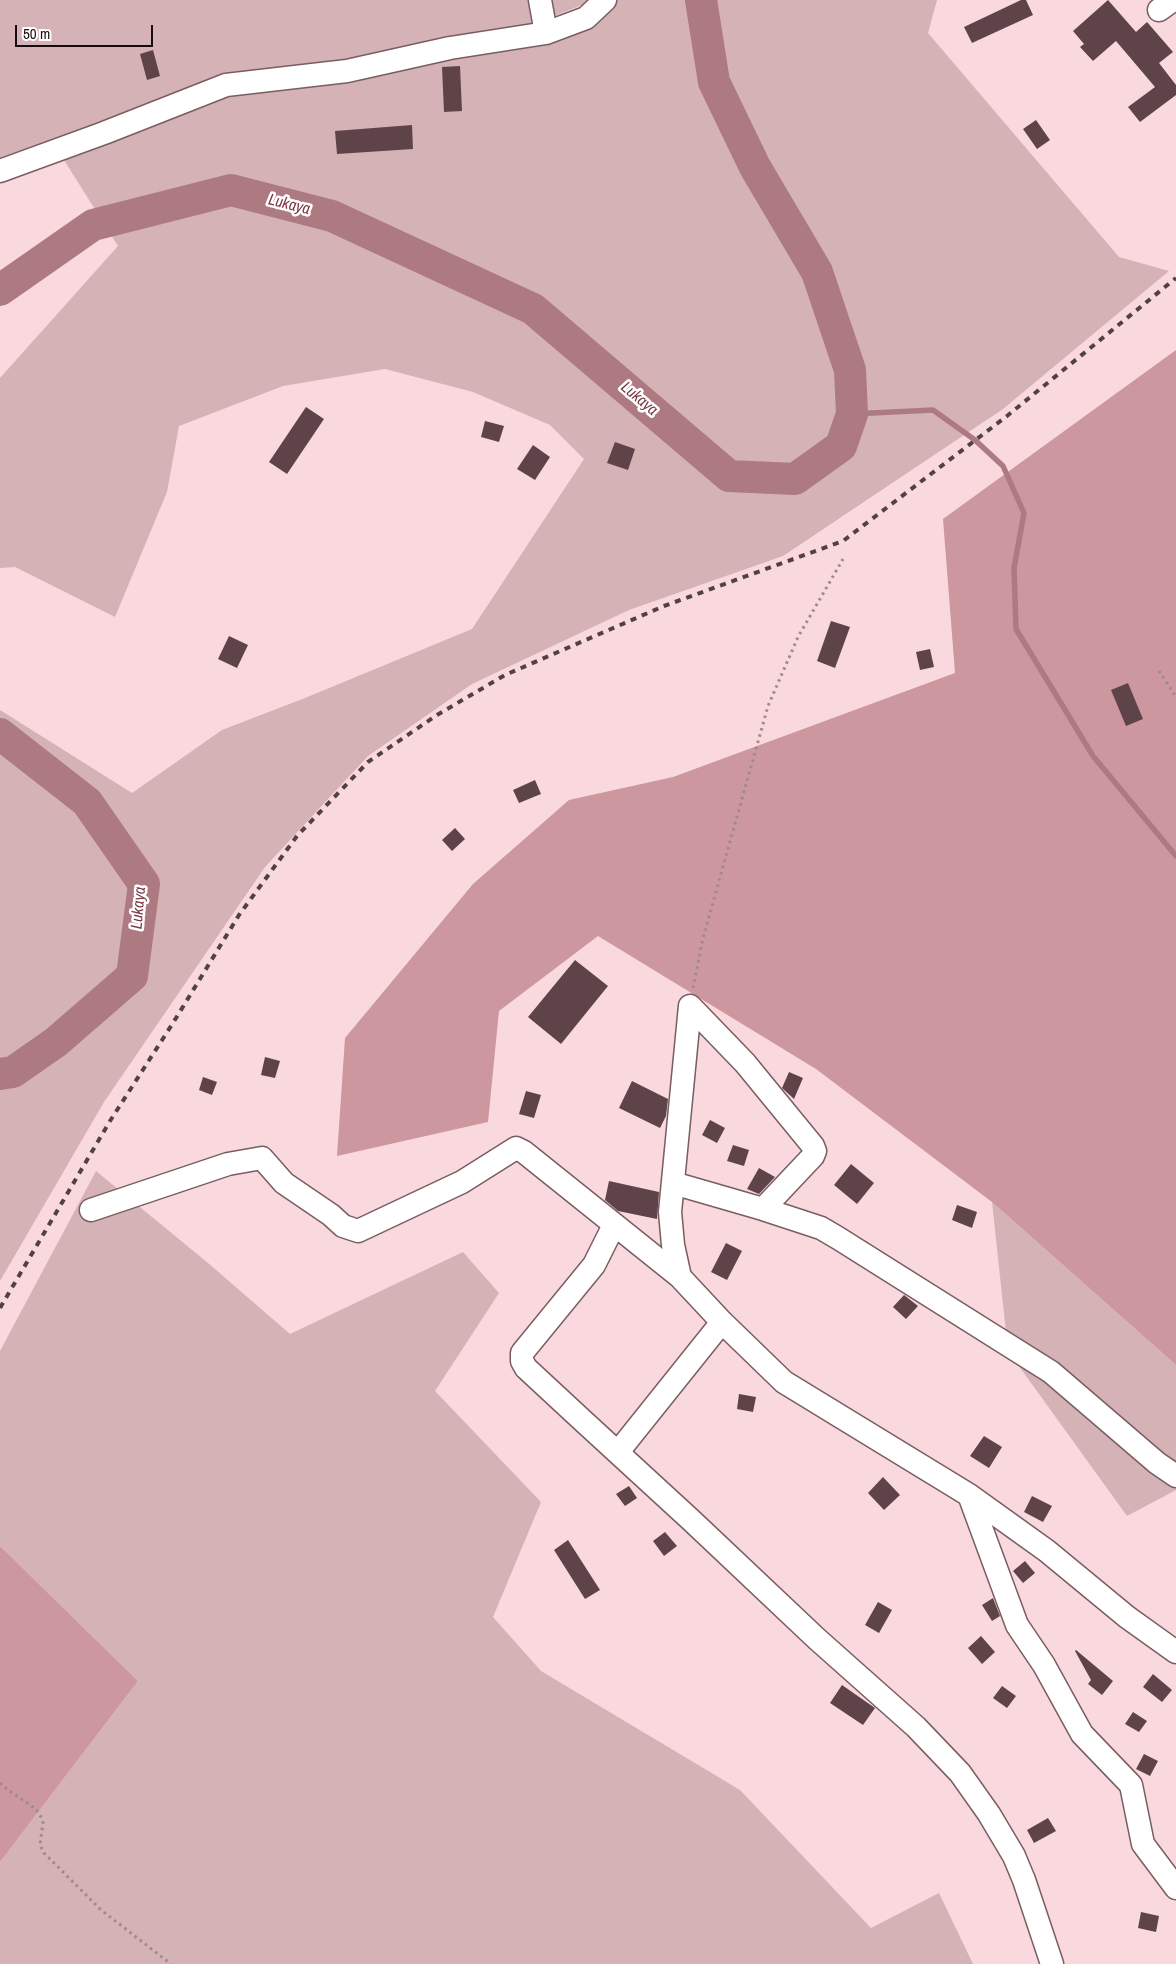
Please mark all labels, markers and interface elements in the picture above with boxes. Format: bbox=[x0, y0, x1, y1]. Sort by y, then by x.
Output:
scale bar bbox=[18, 15, 155, 47]
text: 50 m bbox=[23, 23, 50, 44]
water label: Lukaya bbox=[266, 191, 312, 219]
water label: Lukaya bbox=[617, 378, 661, 420]
water label: Lukaya bbox=[128, 886, 150, 930]

